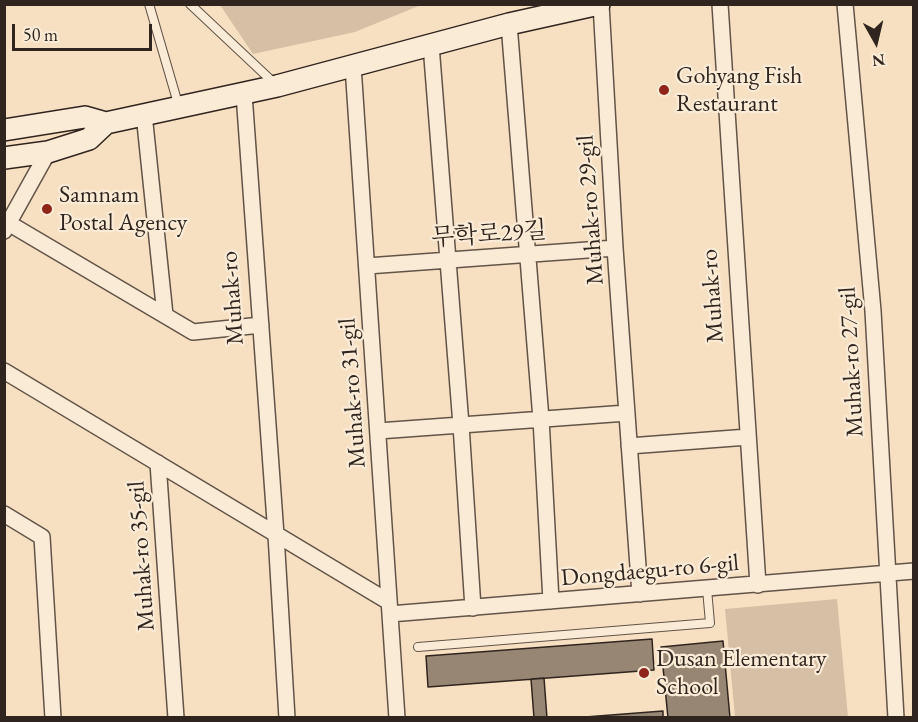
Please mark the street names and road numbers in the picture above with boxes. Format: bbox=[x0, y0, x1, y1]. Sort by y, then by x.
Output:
street label: Muhak-ro 29-gil bbox=[571, 134, 611, 286]
street label: 무학로29길 bbox=[430, 217, 548, 253]
street label: Muhak-ro bbox=[695, 248, 731, 344]
street label: Muhak-ro bbox=[215, 250, 251, 346]
street label: Muhak-ro 27-gil bbox=[834, 286, 870, 438]
street label: Muhak-ro 31-gil bbox=[333, 317, 373, 469]
street label: Muhak-ro 35-gil bbox=[122, 480, 162, 632]
street label: Dongdaegu-ro 6-gil bbox=[560, 549, 740, 593]

